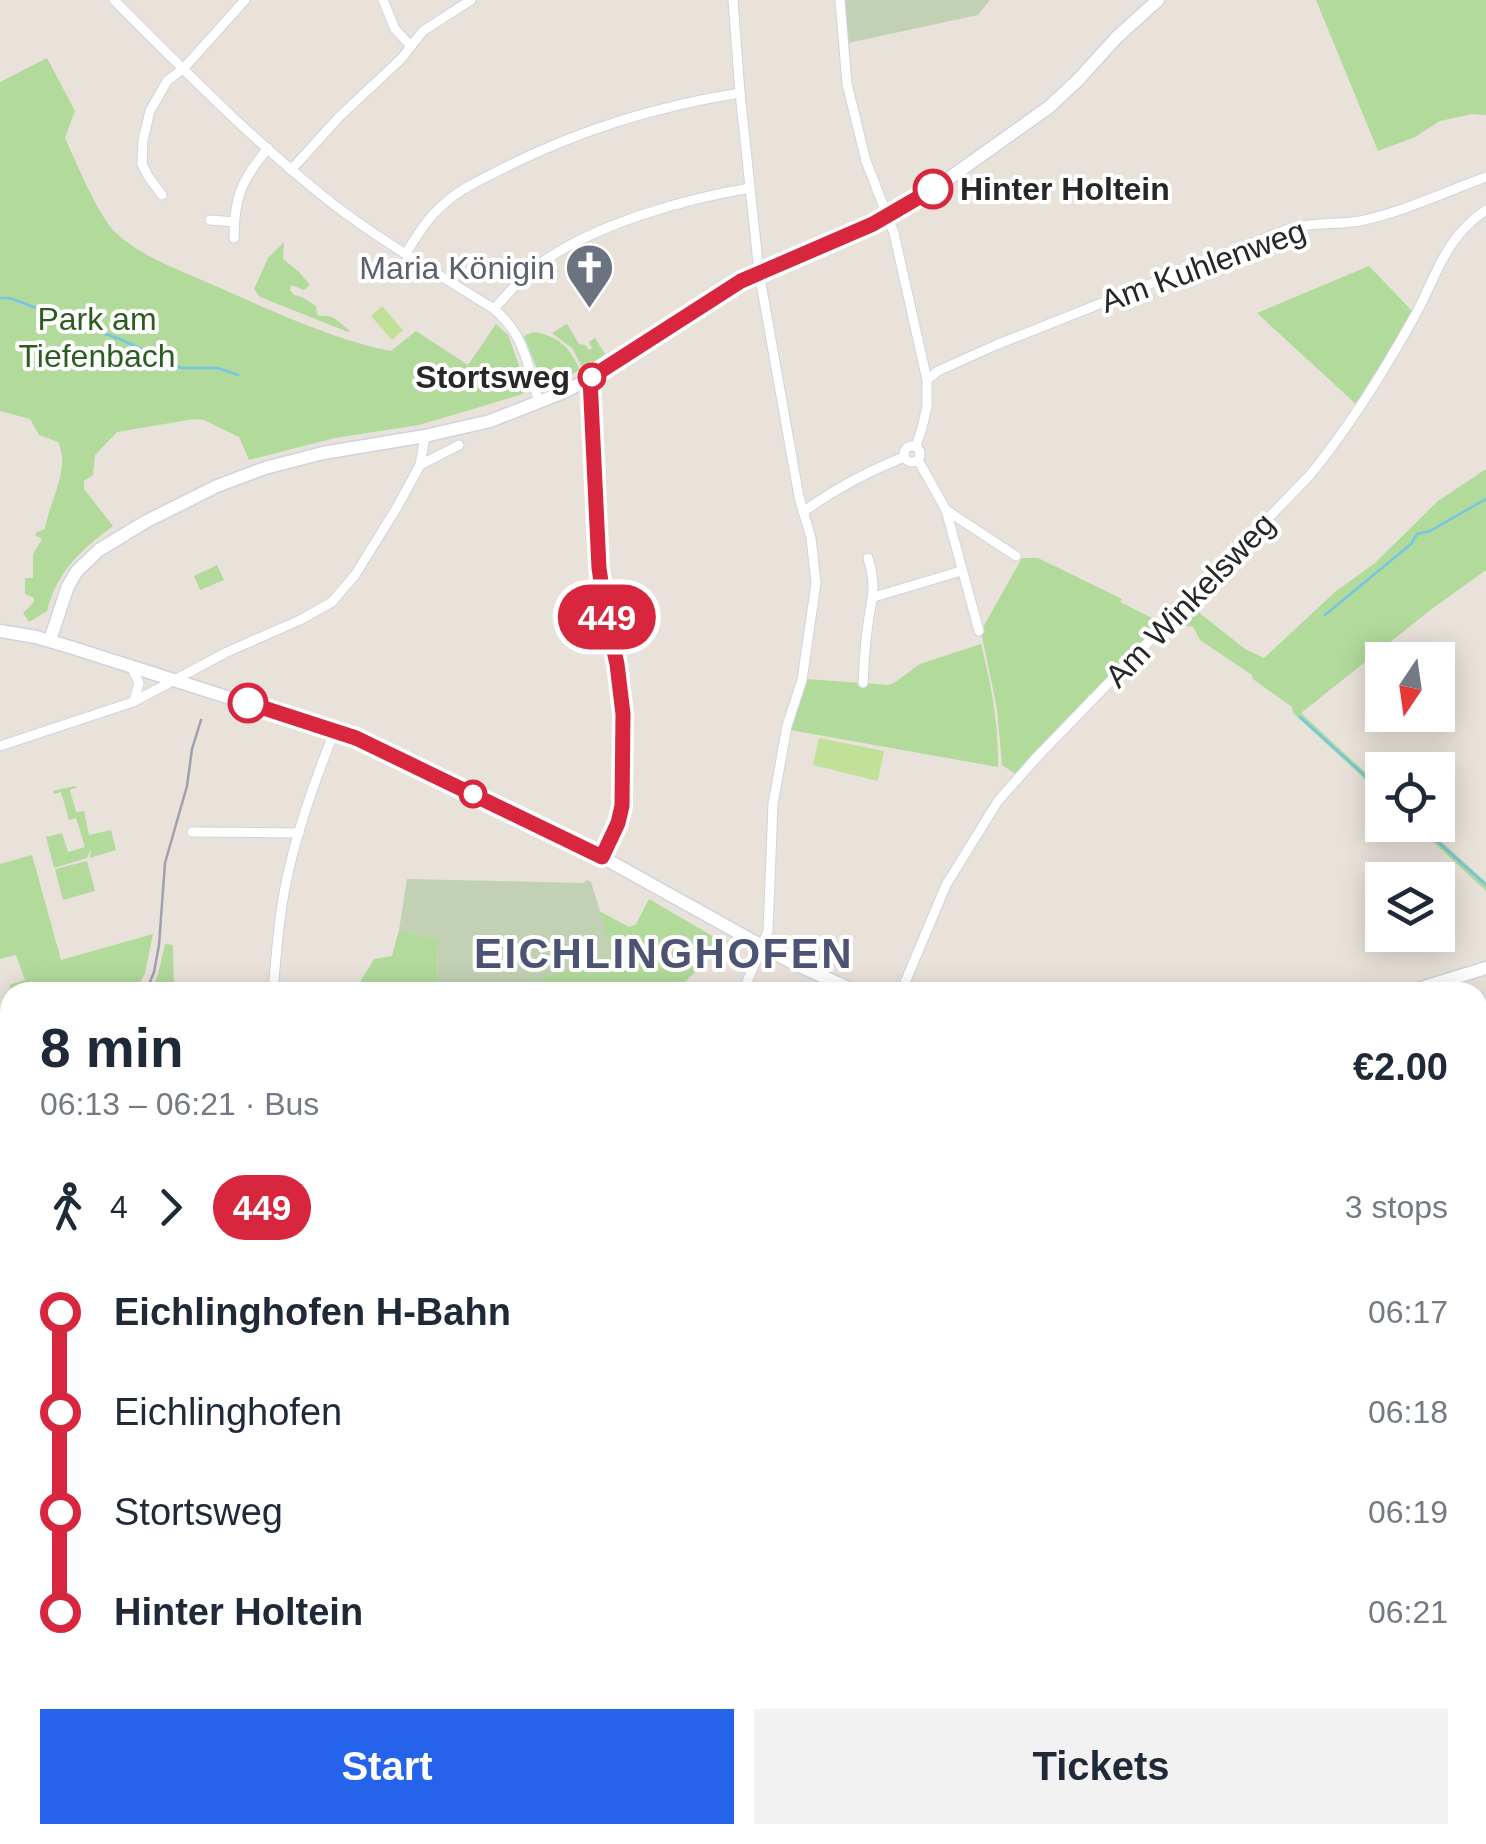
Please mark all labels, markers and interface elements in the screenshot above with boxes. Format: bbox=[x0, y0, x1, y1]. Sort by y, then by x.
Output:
marker: Hinter Holtein bbox=[914, 170, 952, 208]
place label: Hinter Holtein bbox=[960, 171, 1170, 207]
street label: Am Kuhlenweg bbox=[1096, 212, 1310, 320]
church icon: Maria Königin bbox=[564, 242, 616, 310]
place label: Maria Königin bbox=[359, 250, 555, 286]
park label: Park am Tiefenbach bbox=[18, 301, 176, 374]
place label: Stortsweg bbox=[415, 359, 570, 395]
marker: Stortsweg bbox=[579, 364, 605, 390]
street label: Am Winkelsweg bbox=[1098, 506, 1282, 694]
line badge: 449 bbox=[550, 584, 664, 650]
text: 449 bbox=[578, 598, 636, 637]
north arrow bbox=[1365, 642, 1455, 732]
map controls bbox=[1365, 642, 1455, 952]
unlabelled marker bbox=[229, 684, 267, 722]
button: locate bbox=[1365, 752, 1455, 842]
unlabelled marker bbox=[460, 781, 486, 807]
button: layers bbox=[1365, 862, 1455, 952]
district label: EICHLINGHOFEN bbox=[474, 930, 854, 977]
text: 8 min bbox=[40, 1017, 184, 1079]
text: €2.00 bbox=[1353, 1046, 1448, 1088]
text: 06:13 – 06:21 · Bus bbox=[40, 1086, 319, 1122]
icon: walk bbox=[40, 1180, 95, 1235]
icon: forward bbox=[143, 1180, 198, 1235]
text: 449 bbox=[233, 1188, 291, 1227]
text: 4 bbox=[110, 1189, 128, 1225]
text: 3 stops bbox=[1345, 1189, 1448, 1225]
text: Eichlinghofen H-Bahn bbox=[114, 1291, 511, 1333]
text: 06:17 bbox=[1368, 1294, 1448, 1330]
text: Eichlinghofen bbox=[114, 1391, 342, 1433]
text: 06:18 bbox=[1368, 1394, 1448, 1430]
text: Stortsweg bbox=[114, 1491, 283, 1533]
text: 06:19 bbox=[1368, 1494, 1448, 1530]
text: Hinter Holtein bbox=[114, 1591, 363, 1633]
text: 06:21 bbox=[1368, 1594, 1448, 1630]
button: Start bbox=[40, 1709, 734, 1824]
button: Tickets bbox=[754, 1709, 1448, 1824]

